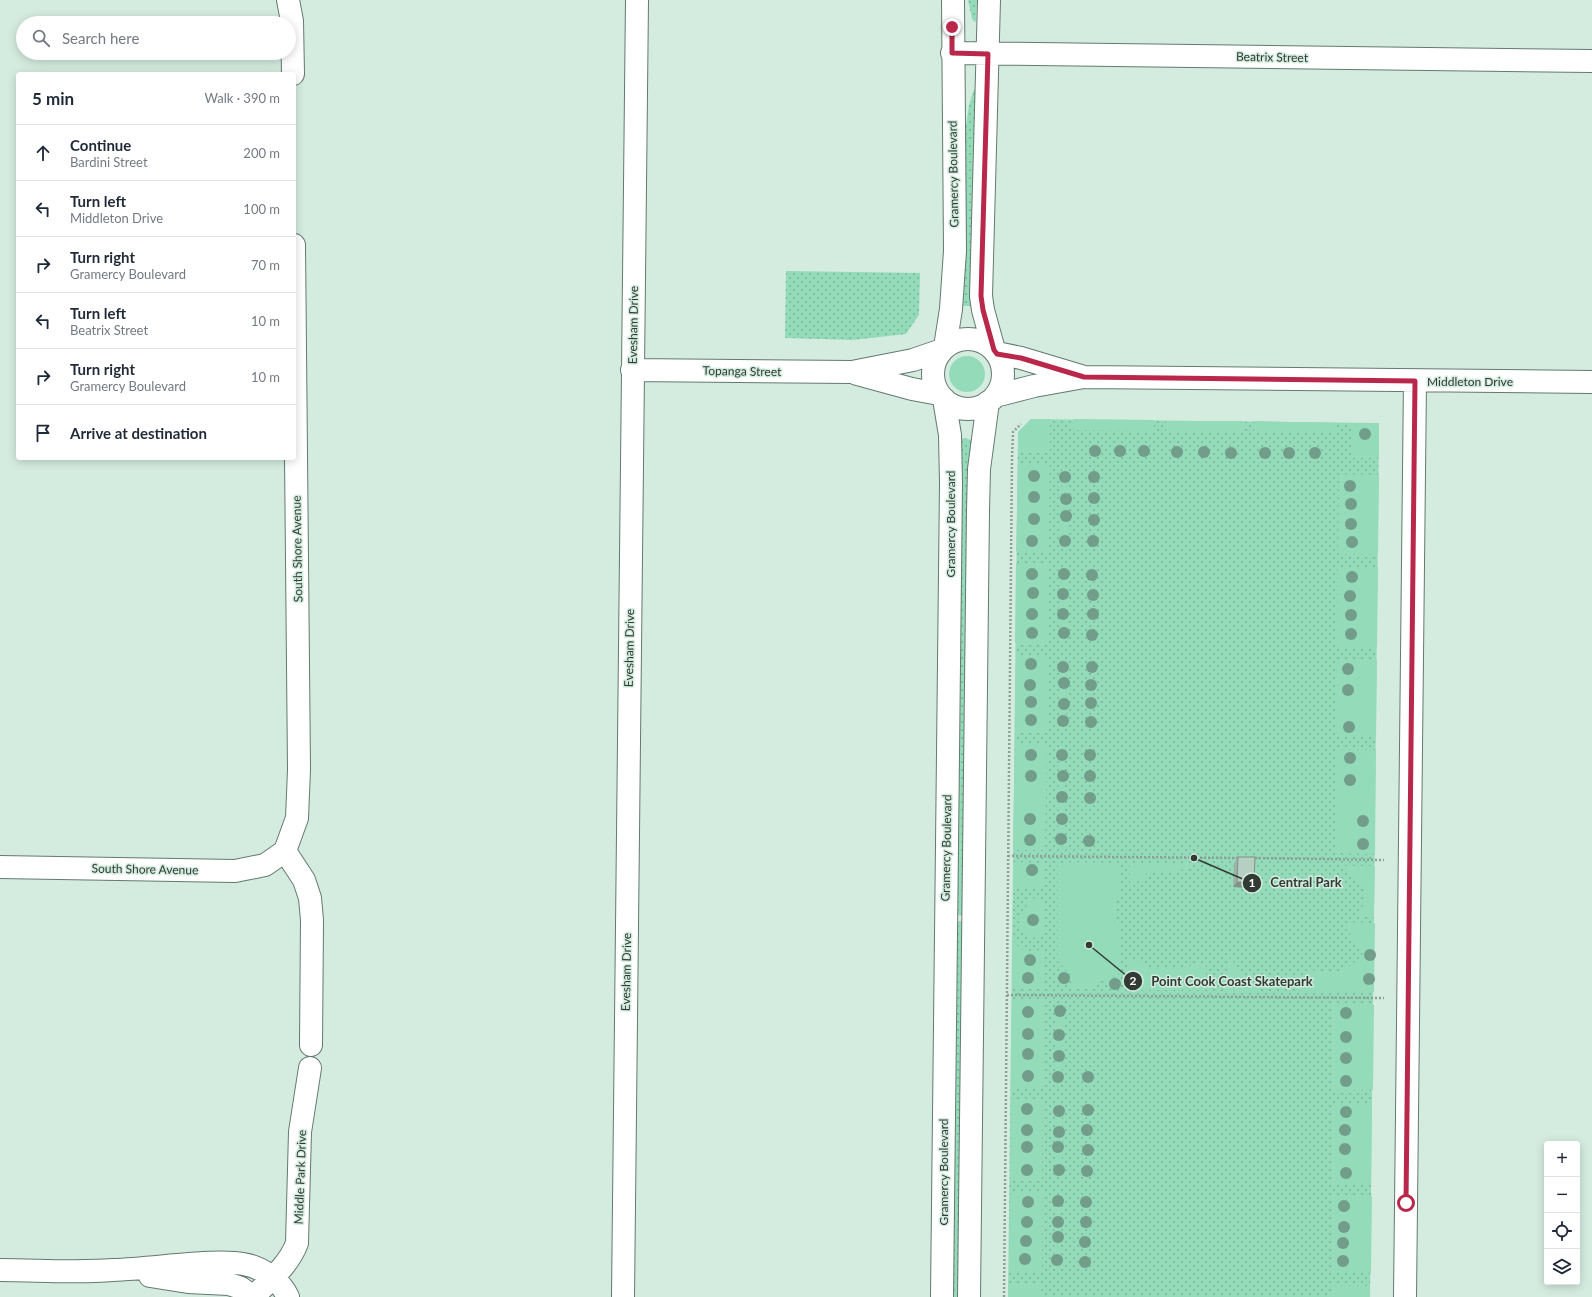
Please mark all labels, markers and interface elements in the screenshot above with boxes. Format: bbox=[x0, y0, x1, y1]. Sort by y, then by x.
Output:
search box bbox=[16, 16, 296, 60]
route end bbox=[943, 18, 961, 36]
icon: search bbox=[30, 27, 52, 49]
text: Search here bbox=[62, 29, 139, 47]
street label: Beatrix Street bbox=[1236, 49, 1309, 65]
text: 5 min bbox=[32, 88, 74, 109]
text: Walk · 390 m bbox=[204, 90, 280, 106]
street label: Gramercy Boulevard bbox=[945, 120, 961, 228]
text: Continue bbox=[70, 136, 131, 154]
icon: ahead bbox=[32, 142, 54, 164]
text: 200 m bbox=[243, 145, 280, 161]
text: Bardini Street bbox=[70, 154, 148, 170]
text: Turn left bbox=[70, 192, 126, 210]
icon: left bbox=[32, 198, 54, 220]
text: 100 m bbox=[243, 201, 280, 217]
text: Middleton Drive bbox=[70, 210, 163, 226]
text: Turn right bbox=[70, 248, 135, 266]
icon: right bbox=[32, 254, 54, 276]
text: 70 m bbox=[251, 257, 280, 273]
text: Gramercy Boulevard bbox=[70, 266, 186, 282]
street label: Evesham Drive bbox=[625, 286, 641, 364]
text: Turn left bbox=[70, 304, 126, 322]
icon: left bbox=[32, 310, 54, 332]
text: 10 m bbox=[251, 313, 280, 329]
text: Beatrix Street bbox=[70, 322, 148, 338]
text: Turn right bbox=[70, 360, 135, 378]
street label: Topanga Street bbox=[703, 363, 782, 379]
icon: right bbox=[32, 366, 54, 388]
text: 10 m bbox=[251, 369, 280, 385]
street label: Middleton Drive bbox=[1427, 374, 1513, 389]
text: Gramercy Boulevard bbox=[70, 378, 186, 394]
icon: arrive bbox=[32, 422, 54, 444]
text: Arrive at destination bbox=[70, 424, 207, 442]
street label: Gramercy Boulevard bbox=[943, 470, 958, 578]
street label: South Shore Avenue bbox=[289, 495, 305, 603]
street label: Evesham Drive bbox=[621, 609, 637, 687]
street label: Gramercy Boulevard bbox=[938, 794, 954, 902]
street label: South Shore Avenue bbox=[91, 861, 199, 877]
callout: Central Park bbox=[1242, 870, 1350, 895]
text: Central Park bbox=[1270, 874, 1342, 890]
text: 1 bbox=[1249, 875, 1256, 890]
street label: Evesham Drive bbox=[618, 933, 634, 1011]
callout: Point Cook Coast Skatepark bbox=[1123, 969, 1320, 994]
text: 2 bbox=[1130, 973, 1137, 988]
text: Point Cook Coast Skatepark bbox=[1151, 973, 1313, 989]
street label: Gramercy Boulevard bbox=[936, 1118, 951, 1226]
street label: Middle Park Drive bbox=[291, 1129, 309, 1225]
map controls bbox=[1544, 1141, 1580, 1285]
button: + bbox=[1544, 1141, 1580, 1177]
button: − bbox=[1544, 1177, 1580, 1213]
route start bbox=[1397, 1194, 1415, 1212]
button: locate bbox=[1544, 1213, 1580, 1249]
button: layers bbox=[1544, 1249, 1580, 1285]

